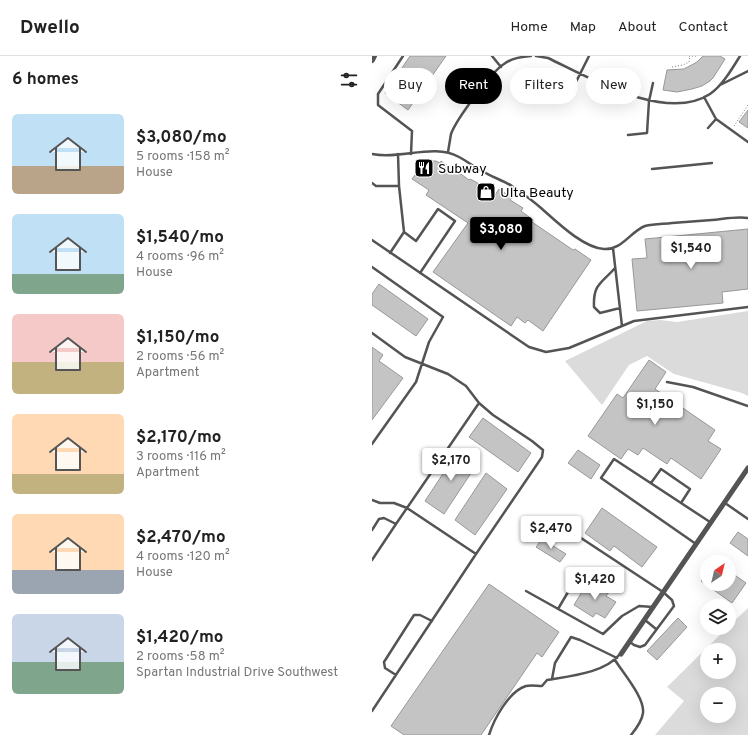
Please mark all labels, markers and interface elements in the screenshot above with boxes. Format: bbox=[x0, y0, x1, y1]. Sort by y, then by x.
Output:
text: Dwello bbox=[20, 16, 80, 40]
text: Home bbox=[511, 19, 548, 36]
text: Map bbox=[570, 19, 596, 36]
text: About bbox=[618, 19, 657, 36]
text: Contact bbox=[679, 19, 728, 36]
chip: Buy bbox=[384, 68, 437, 104]
chip: Rent bbox=[445, 68, 502, 104]
chip: Filters bbox=[510, 68, 578, 104]
chip: New bbox=[586, 68, 641, 104]
text: 6 homes bbox=[12, 69, 79, 91]
icon: filters bbox=[338, 69, 360, 91]
text: $3,080/mo bbox=[136, 127, 227, 149]
icon: home bbox=[44, 130, 92, 178]
text: 5 rooms · 158 m² bbox=[136, 149, 229, 165]
restaurant icon: Subway bbox=[413, 157, 435, 179]
place label: Subway bbox=[438, 161, 487, 178]
text: House bbox=[136, 165, 173, 181]
shop icon: Ulta Beauty bbox=[475, 181, 497, 203]
place label: Ulta Beauty bbox=[500, 185, 574, 202]
pin: $3,080 bbox=[468, 217, 534, 251]
text: $3,080 bbox=[479, 222, 523, 238]
text: $1,540/mo bbox=[136, 227, 224, 249]
icon: home bbox=[44, 230, 92, 278]
pin: $1,540 bbox=[658, 236, 724, 270]
text: $1,540 bbox=[670, 241, 712, 257]
text: 4 rooms · 96 m² bbox=[136, 249, 224, 265]
text: House bbox=[136, 265, 173, 281]
text: $1,150/mo bbox=[136, 327, 219, 349]
icon: home bbox=[44, 330, 92, 378]
text: 2 rooms · 56 m² bbox=[136, 349, 224, 365]
text: Apartment bbox=[136, 365, 199, 381]
pin: $1,150 bbox=[622, 392, 688, 426]
text: $1,150 bbox=[636, 397, 674, 413]
text: $2,170/mo bbox=[136, 427, 222, 449]
icon: home bbox=[44, 430, 92, 478]
pin: $2,170 bbox=[418, 448, 484, 482]
text: 3 rooms · 116 m² bbox=[136, 449, 226, 465]
text: $2,170 bbox=[431, 453, 471, 469]
text: Apartment bbox=[136, 465, 199, 481]
pin: $2,470 bbox=[518, 516, 584, 550]
text: $2,470 bbox=[530, 521, 572, 537]
text: $2,470/mo bbox=[136, 527, 226, 549]
icon: home bbox=[44, 530, 92, 578]
text: 4 rooms · 120 m² bbox=[136, 549, 230, 565]
north arrow bbox=[700, 555, 736, 591]
map controls bbox=[700, 555, 736, 723]
text: House bbox=[136, 565, 173, 581]
pin: $1,420 bbox=[562, 567, 628, 601]
text: $1,420 bbox=[574, 572, 616, 588]
button: layers bbox=[700, 599, 736, 635]
text: $1,420/mo bbox=[136, 627, 223, 649]
icon: home bbox=[44, 630, 92, 678]
button: + bbox=[700, 643, 736, 679]
text: 2 rooms · 58 m² bbox=[136, 649, 224, 665]
text: Spartan Industrial Drive Southwest bbox=[136, 665, 338, 681]
button: − bbox=[700, 687, 736, 723]

